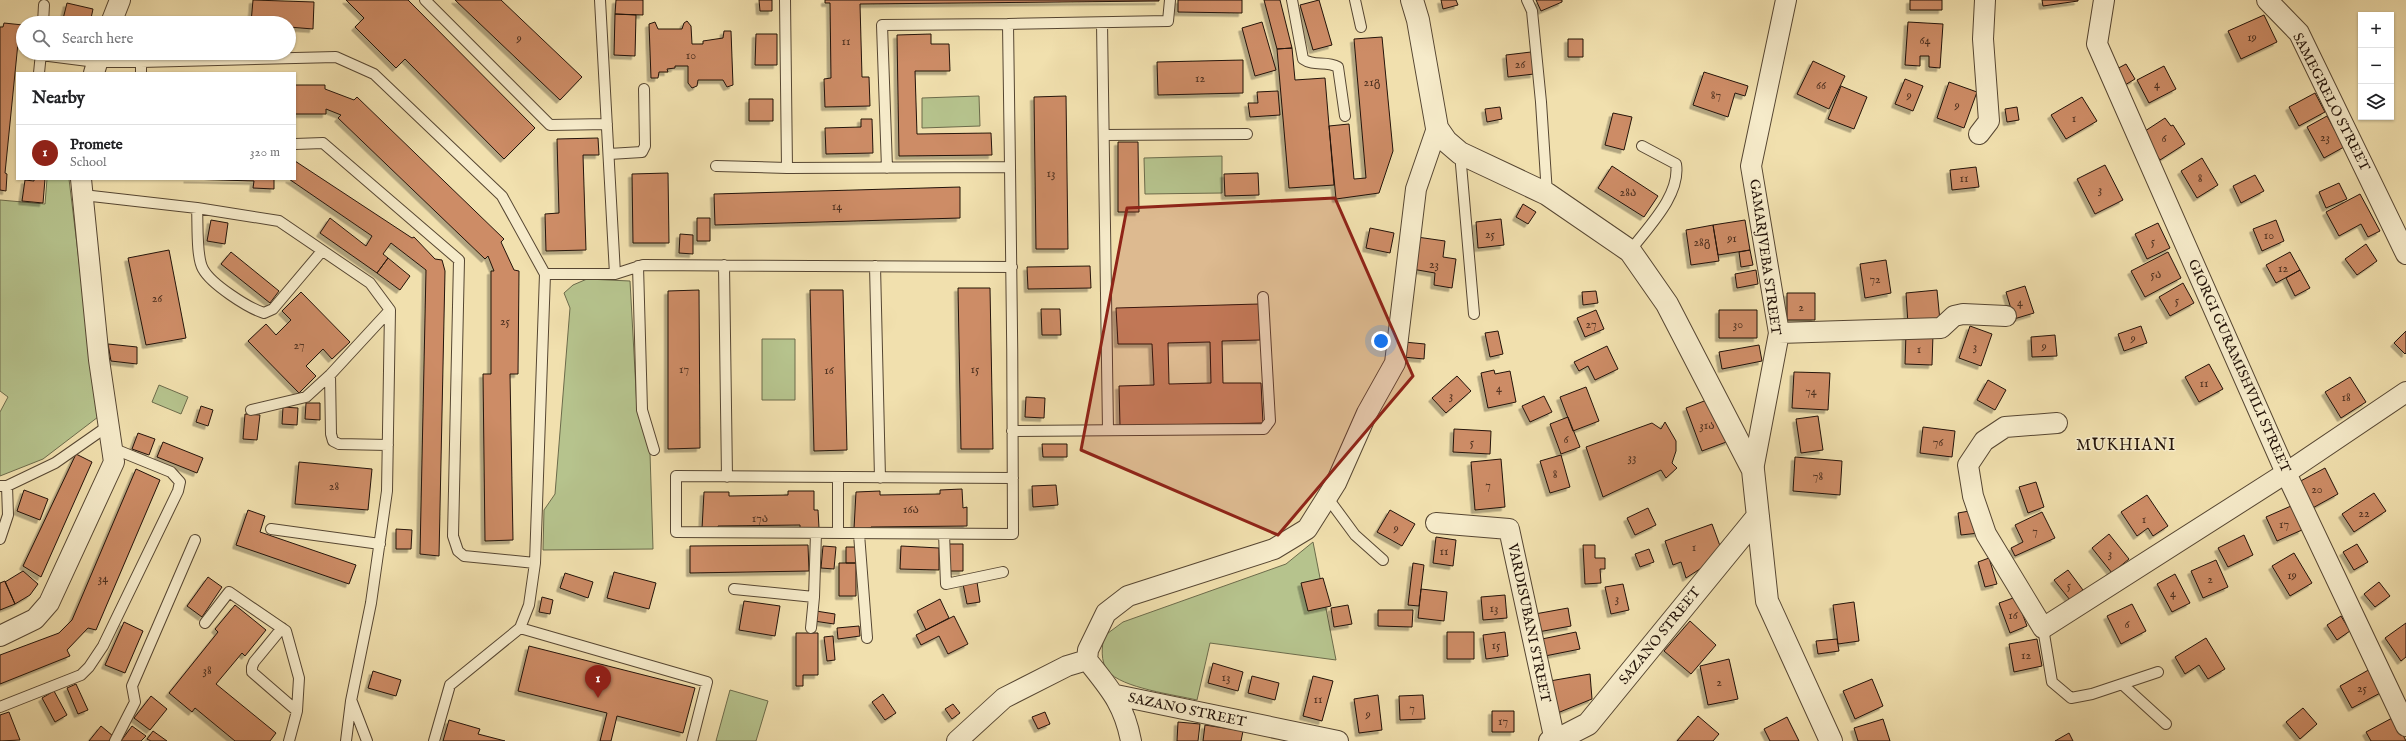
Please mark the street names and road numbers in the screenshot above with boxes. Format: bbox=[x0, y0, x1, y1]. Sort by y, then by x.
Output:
street label: SAMEGRELO STREET bbox=[2288, 30, 2374, 175]
street label: GAMARJVEBA STREET bbox=[1745, 178, 1785, 337]
street label: GIORGI GURAMISHVILI STREET bbox=[2184, 256, 2295, 476]
street label: VARDISUBANI STREET bbox=[1503, 541, 1555, 705]
street label: SAZANO STREET bbox=[1615, 583, 1705, 688]
street label: SAZANO STREET bbox=[1126, 689, 1248, 731]

